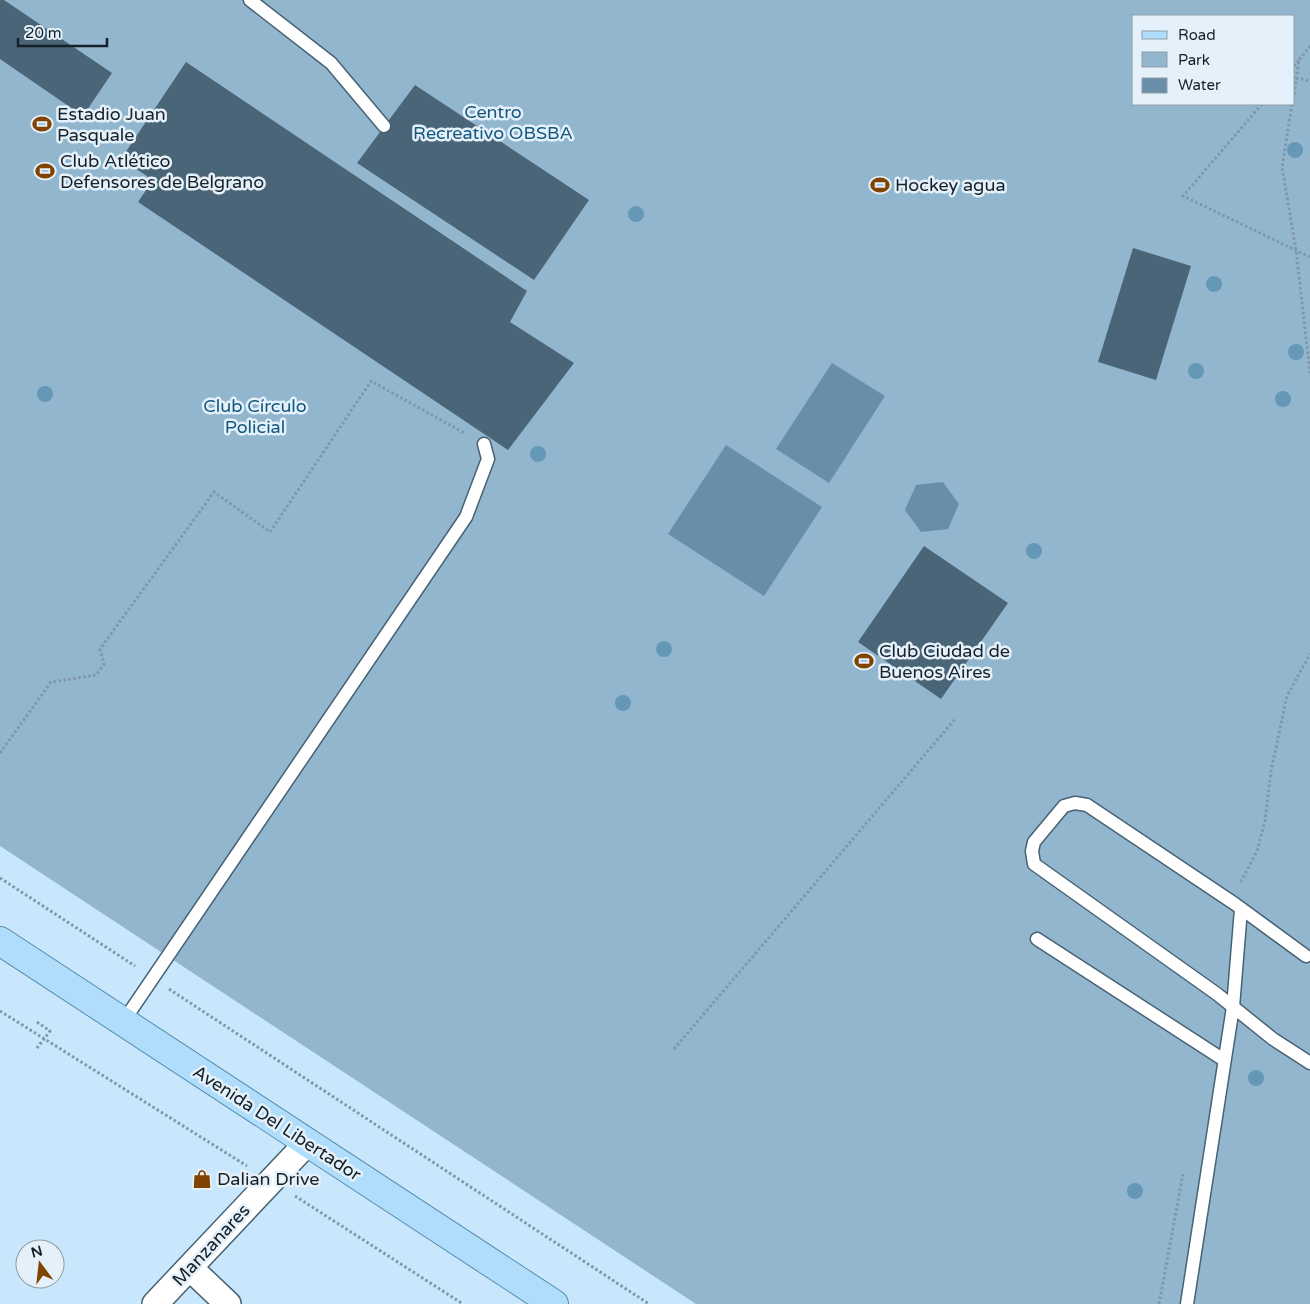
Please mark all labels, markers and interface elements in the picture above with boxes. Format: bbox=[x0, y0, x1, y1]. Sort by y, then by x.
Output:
scale bar bbox=[18, 15, 106, 47]
legend bbox=[1132, 15, 1295, 105]
text: 20 m bbox=[25, 24, 62, 42]
text: Road bbox=[1178, 26, 1216, 44]
text: Park bbox=[1178, 51, 1210, 69]
text: Water bbox=[1178, 76, 1221, 94]
park label: Centro Recreativo OBSBA bbox=[413, 101, 573, 144]
place label: Estadio Juan Pasquale bbox=[57, 103, 166, 146]
sports icon: Estadio Juan Pasquale bbox=[31, 113, 53, 135]
place label: Club Atlético Defensores de Belgrano bbox=[60, 150, 264, 193]
sports icon: Club Atlético Defensores de Belgrano bbox=[34, 160, 56, 182]
sports icon: Hockey agua bbox=[869, 174, 891, 196]
place label: Hockey agua bbox=[895, 174, 1006, 196]
park label: Club Círculo Policial bbox=[203, 395, 307, 438]
place label: Club Ciudad de Buenos Aires bbox=[879, 640, 1010, 683]
sports icon: Club Ciudad de Buenos Aires bbox=[853, 650, 875, 672]
street label: Avenida Del Libertador bbox=[189, 1060, 365, 1186]
shop icon: Dalian Drive bbox=[191, 1168, 213, 1190]
place label: Dalian Drive bbox=[217, 1168, 320, 1190]
street label: Manzanares bbox=[167, 1199, 255, 1291]
north arrow bbox=[15, 1239, 65, 1289]
text: N bbox=[29, 1242, 44, 1262]

